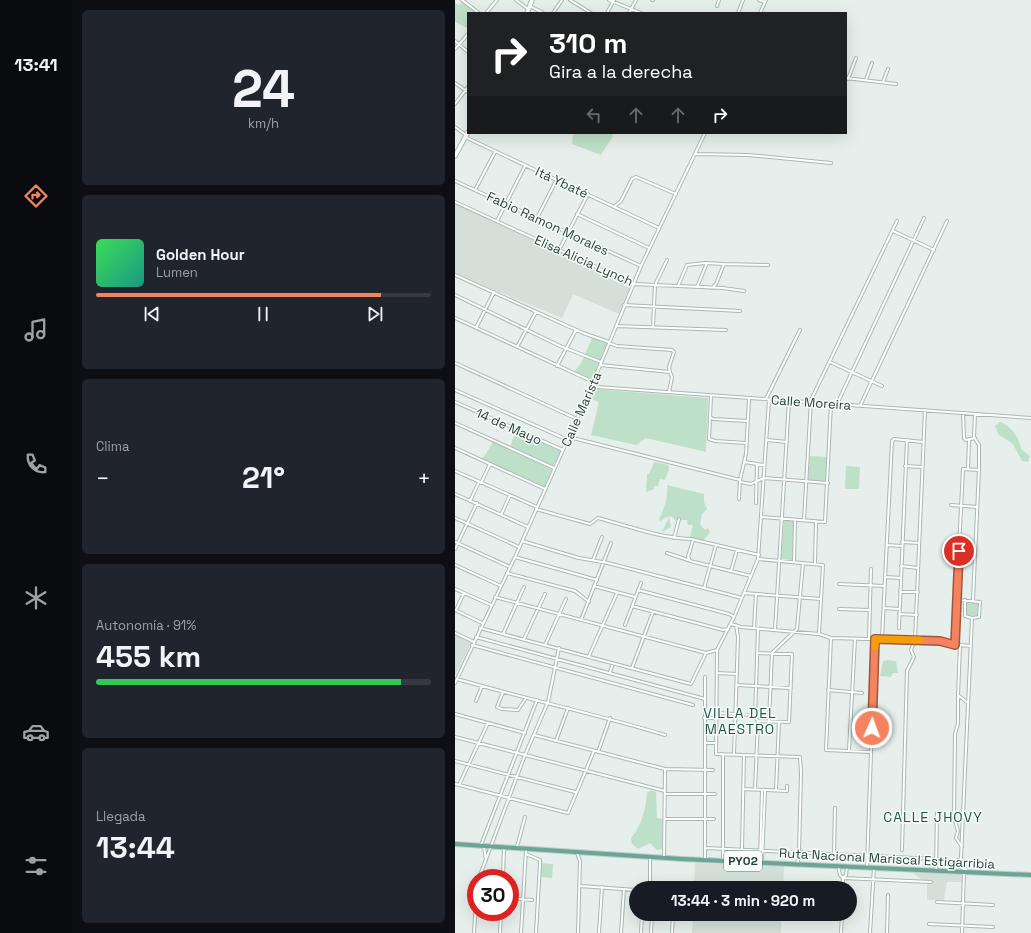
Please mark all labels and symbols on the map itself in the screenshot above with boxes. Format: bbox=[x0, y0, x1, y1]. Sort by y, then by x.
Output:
street label: Itá Ybaté bbox=[533, 163, 591, 202]
street label: Fabio Ramon Morales bbox=[484, 188, 612, 259]
street label: Elisa Alicia Lynch bbox=[532, 231, 636, 290]
street label: Calle Marista bbox=[557, 369, 606, 449]
street label: Calle Moreira bbox=[770, 391, 852, 414]
street label: 14 de Mayo bbox=[473, 404, 545, 449]
pin bbox=[942, 534, 976, 568]
district label: VILLA DEL MAESTRO bbox=[703, 704, 777, 738]
position arrow bbox=[851, 707, 893, 749]
district label: CALLE JHOVY bbox=[883, 808, 983, 826]
street label: Ruta Nacional Mariscal Estigarribia bbox=[779, 844, 996, 873]
road number: PY02 bbox=[724, 851, 762, 871]
speed limit sign: 30 bbox=[467, 869, 519, 921]

